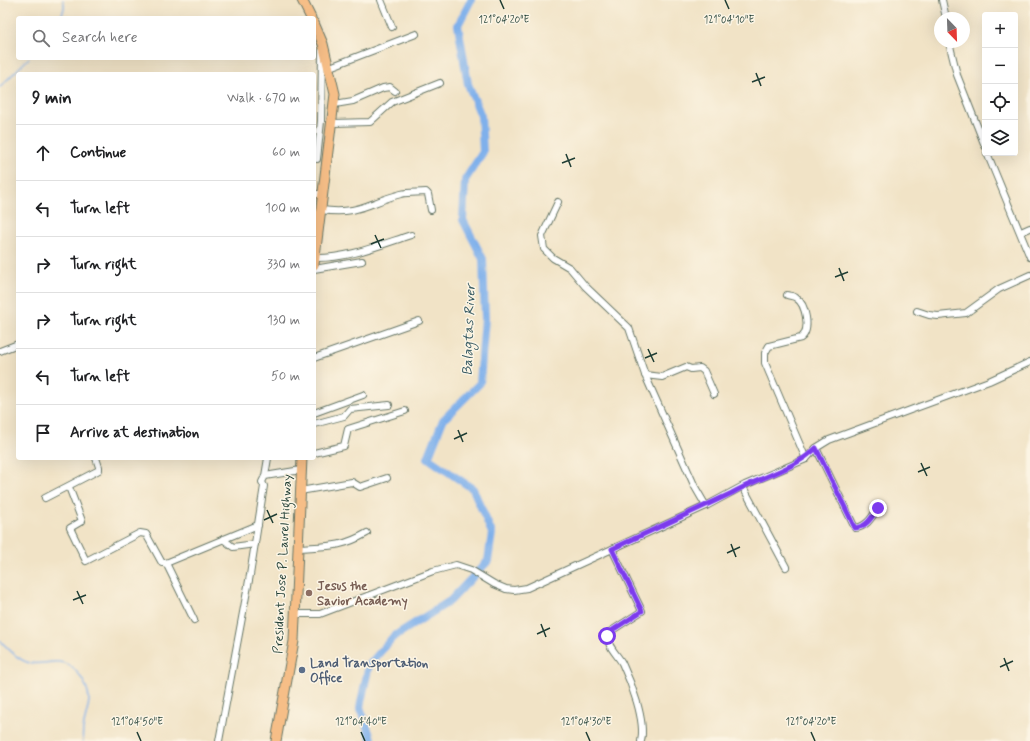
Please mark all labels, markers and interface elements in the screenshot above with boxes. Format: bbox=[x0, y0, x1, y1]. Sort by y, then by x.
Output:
north arrow bbox=[934, 12, 970, 48]
map controls bbox=[982, 12, 1018, 156]
button: + bbox=[982, 12, 1018, 48]
text: 121°04'20"E bbox=[479, 13, 530, 27]
text: 121°04'10"E bbox=[704, 13, 754, 27]
search box bbox=[16, 16, 316, 60]
icon: search bbox=[30, 27, 52, 49]
text: Search here bbox=[62, 28, 138, 48]
button: − bbox=[982, 48, 1018, 84]
button: locate bbox=[982, 84, 1018, 120]
text: 9 min bbox=[32, 87, 72, 109]
text: Walk · 670 m bbox=[227, 90, 300, 107]
button: layers bbox=[982, 120, 1018, 156]
icon: ahead bbox=[32, 142, 54, 164]
text: Continue bbox=[70, 143, 126, 163]
text: 60 m bbox=[272, 144, 300, 161]
icon: left bbox=[32, 198, 54, 220]
text: Turn left bbox=[70, 199, 130, 219]
text: 100 m bbox=[265, 200, 300, 217]
icon: right bbox=[32, 254, 54, 276]
text: Turn right bbox=[70, 255, 137, 275]
text: 330 m bbox=[267, 256, 300, 273]
water label: Balagtas River bbox=[458, 282, 482, 376]
icon: right bbox=[32, 310, 54, 332]
text: Turn right bbox=[70, 311, 137, 331]
text: 130 m bbox=[267, 312, 300, 329]
icon: left bbox=[32, 366, 54, 388]
text: Turn left bbox=[70, 367, 130, 387]
text: 50 m bbox=[271, 368, 300, 385]
icon: arrive bbox=[32, 422, 54, 444]
text: Arrive at destination bbox=[70, 423, 199, 443]
street label: President Jose P. Laurel Highway bbox=[270, 473, 298, 654]
route end bbox=[869, 499, 887, 517]
place label: Jesus the Savior Academy bbox=[317, 578, 408, 610]
marker: Jesus the Savior Academy bbox=[304, 588, 314, 598]
route start bbox=[598, 627, 616, 645]
place label: Land Transportation Office bbox=[310, 655, 429, 687]
marker: Land Transportation Office bbox=[297, 665, 307, 675]
text: 121°04'50"E bbox=[111, 715, 163, 729]
text: 121°04'40"E bbox=[335, 715, 387, 729]
text: 121°04'30"E bbox=[561, 715, 611, 729]
text: 121°04'20"E bbox=[786, 715, 837, 729]

